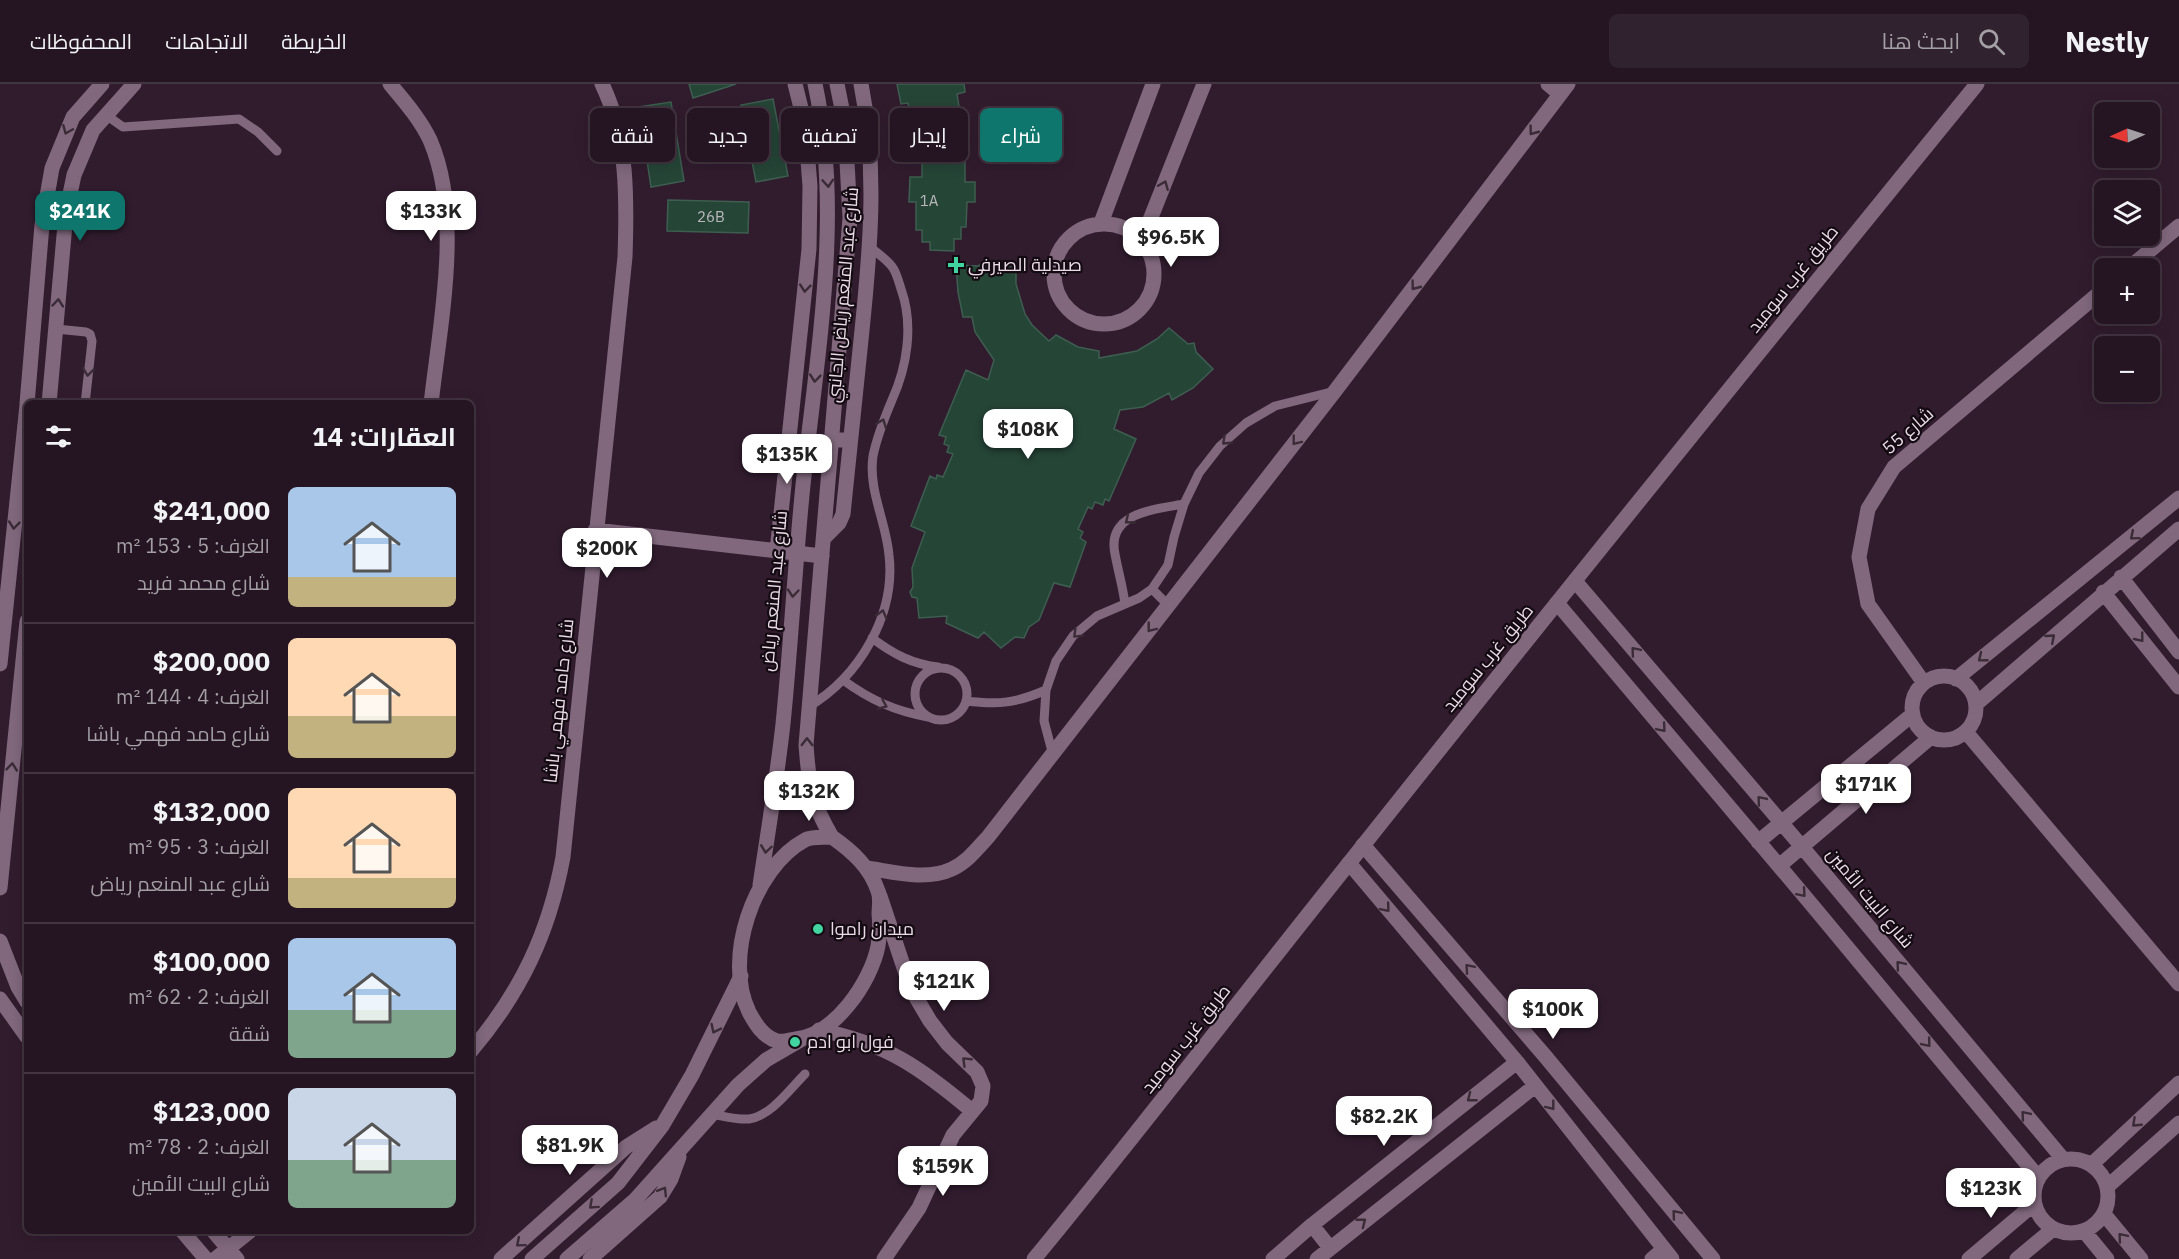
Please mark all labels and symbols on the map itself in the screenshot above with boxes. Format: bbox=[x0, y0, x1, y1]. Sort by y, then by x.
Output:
north arrow bbox=[2094, 102, 2160, 168]
one-way arrow bbox=[62, 124, 74, 135]
one-way arrow bbox=[1529, 124, 1540, 135]
one-way arrow bbox=[821, 179, 834, 188]
one-way arrow bbox=[1156, 181, 1169, 191]
street label: شارع عبد المنعم رياض الجانبي bbox=[822, 186, 866, 404]
pin: $241K bbox=[38, 191, 122, 242]
pin: $133K bbox=[389, 191, 473, 242]
house number: 1A bbox=[920, 191, 939, 210]
house number: 26B bbox=[697, 207, 725, 226]
pin: $96.5K bbox=[1122, 217, 1220, 268]
street label: طريق غرب سوميد bbox=[1742, 220, 1844, 338]
place label: صيدلية الصيرفي bbox=[968, 253, 1082, 279]
marker: صيدلية الصيرفي bbox=[949, 258, 963, 272]
one-way arrow bbox=[1411, 279, 1422, 290]
one-way arrow bbox=[799, 283, 812, 292]
one-way arrow bbox=[52, 299, 65, 308]
one-way arrow bbox=[83, 368, 95, 377]
one-way arrow bbox=[809, 373, 822, 382]
street label: شارع 55 bbox=[1877, 402, 1939, 460]
pin: $108K bbox=[986, 409, 1070, 460]
one-way arrow bbox=[875, 419, 887, 430]
one-way arrow bbox=[1223, 433, 1234, 444]
pin: $135K bbox=[745, 434, 829, 485]
one-way arrow bbox=[1292, 434, 1303, 445]
street label: شارع عبد المنعم رياض bbox=[755, 510, 793, 672]
one-way arrow bbox=[1125, 512, 1136, 523]
one-way arrow bbox=[9, 521, 21, 530]
pin: $200K bbox=[565, 528, 649, 579]
one-way arrow bbox=[2130, 528, 2141, 539]
one-way arrow bbox=[787, 588, 800, 597]
street label: طريق غرب سوميد bbox=[1437, 599, 1539, 717]
one-way arrow bbox=[875, 609, 888, 619]
street label: شارع حامد فهمي باشا bbox=[538, 618, 582, 785]
one-way arrow bbox=[1147, 622, 1158, 633]
one-way arrow bbox=[1073, 627, 1084, 638]
one-way arrow bbox=[2132, 631, 2143, 642]
one-way arrow bbox=[2044, 634, 2055, 645]
one-way arrow bbox=[1631, 647, 1642, 658]
one-way arrow bbox=[1978, 651, 1989, 662]
one-way arrow bbox=[877, 698, 888, 710]
one-way arrow bbox=[1655, 721, 1666, 732]
one-way arrow bbox=[801, 737, 813, 746]
one-way arrow bbox=[5, 762, 18, 771]
pin: $171K bbox=[1824, 764, 1908, 815]
pin: $132K bbox=[767, 771, 851, 822]
one-way arrow bbox=[1757, 796, 1768, 807]
street label: شارع البيت الأمين bbox=[1821, 843, 1919, 953]
one-way arrow bbox=[760, 844, 772, 854]
one-way arrow bbox=[1795, 886, 1806, 897]
one-way arrow bbox=[1379, 901, 1390, 912]
place label: ميدان راموا bbox=[830, 917, 914, 940]
marker: ميدان راموا bbox=[811, 922, 825, 936]
pin: $121K bbox=[902, 961, 986, 1012]
one-way arrow bbox=[1896, 961, 1907, 972]
one-way arrow bbox=[1465, 964, 1476, 975]
street label: طريق غرب سوميد bbox=[1136, 980, 1236, 1098]
pin: $100K bbox=[1511, 989, 1595, 1040]
one-way arrow bbox=[711, 1022, 722, 1033]
place label: فول ابو ادم bbox=[807, 1030, 894, 1054]
marker: فول ابو ادم bbox=[788, 1035, 802, 1049]
one-way arrow bbox=[1920, 1036, 1931, 1047]
one-way arrow bbox=[963, 1058, 974, 1069]
one-way arrow bbox=[1467, 1091, 1478, 1102]
pin: $82.2K bbox=[1335, 1096, 1433, 1147]
one-way arrow bbox=[1544, 1100, 1555, 1111]
one-way arrow bbox=[2022, 1111, 2033, 1122]
one-way arrow bbox=[2133, 1116, 2143, 1127]
pin: $81.9K bbox=[521, 1125, 619, 1176]
pin: $159K bbox=[901, 1146, 985, 1197]
pin: $123K bbox=[1949, 1168, 2033, 1219]
one-way arrow bbox=[656, 1186, 667, 1197]
one-way arrow bbox=[589, 1198, 600, 1209]
one-way arrow bbox=[1672, 1210, 1683, 1221]
one-way arrow bbox=[1355, 1219, 1366, 1230]
one-way arrow bbox=[2119, 1233, 2130, 1244]
one-way arrow bbox=[516, 1236, 527, 1247]

